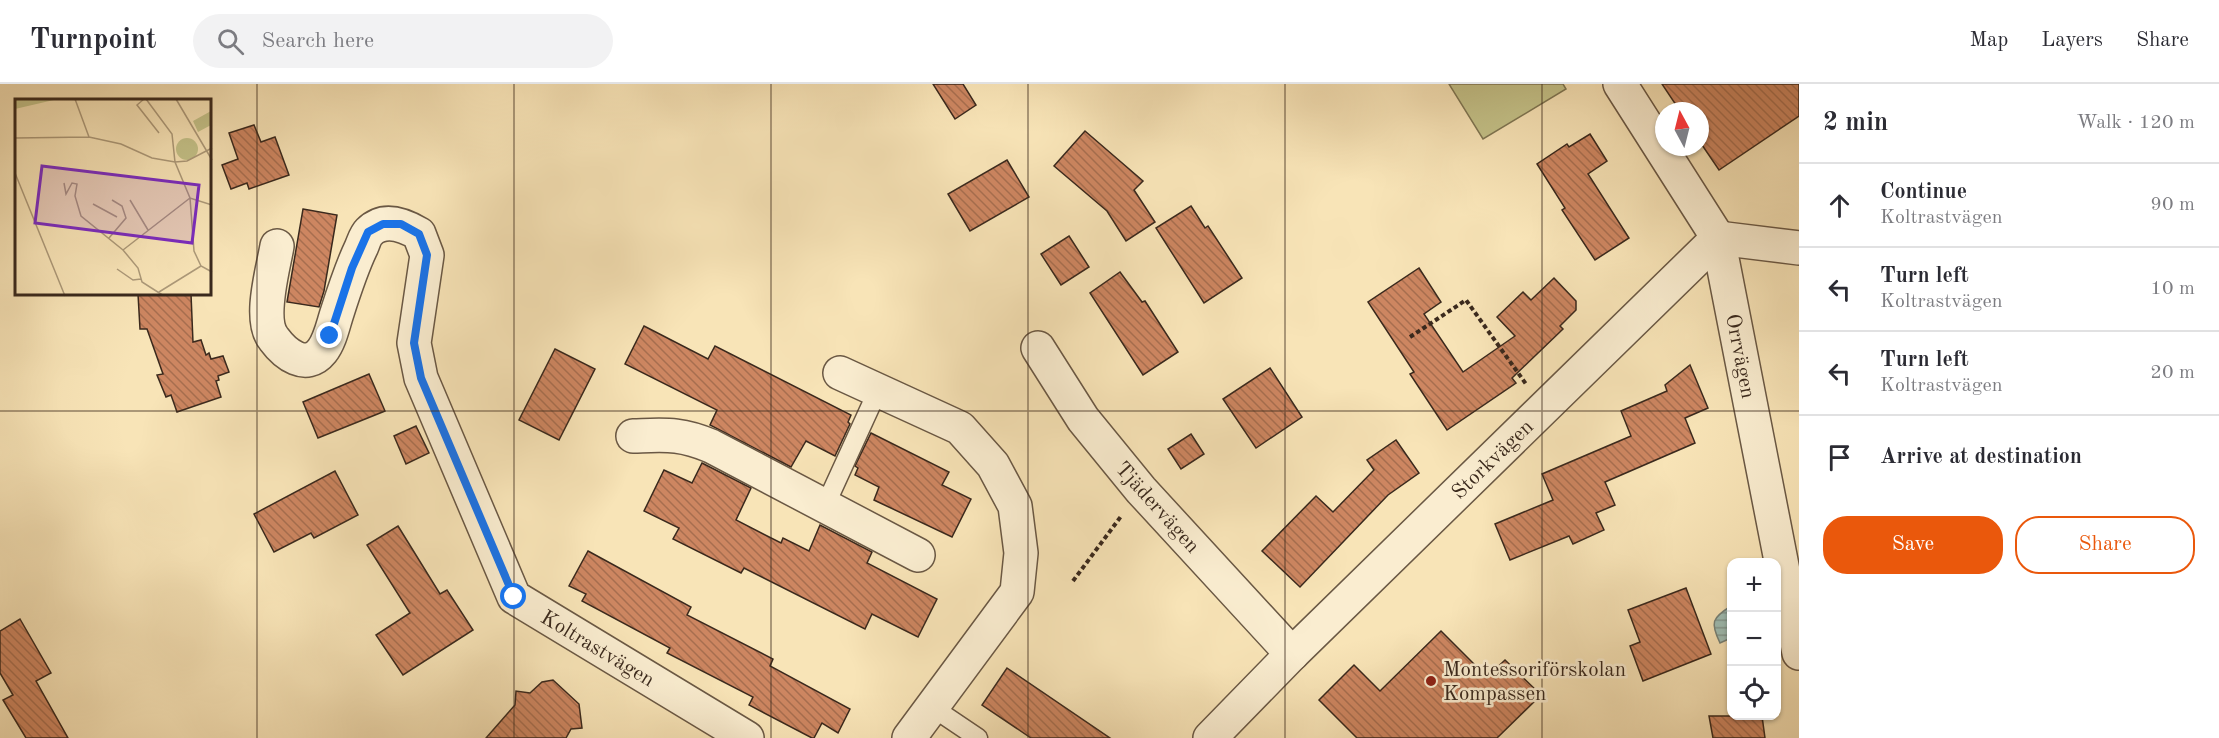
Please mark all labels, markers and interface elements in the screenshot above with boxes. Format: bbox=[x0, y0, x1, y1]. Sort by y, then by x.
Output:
search box bbox=[193, 14, 613, 68]
icon: search bbox=[214, 25, 247, 58]
text: Turnpoint bbox=[30, 27, 157, 55]
text: Search here bbox=[262, 30, 374, 52]
text: Map bbox=[1969, 30, 2008, 51]
text: Layers bbox=[2041, 30, 2103, 51]
text: Share bbox=[2136, 30, 2189, 51]
inset map bbox=[15, 99, 212, 296]
north arrow bbox=[1655, 102, 1709, 156]
text: 2 min bbox=[1823, 110, 1888, 136]
text: Walk · 120 m bbox=[2076, 113, 2195, 133]
text: Continue bbox=[1880, 181, 1967, 203]
icon: ahead bbox=[1823, 189, 1856, 222]
text: 90 m bbox=[2150, 195, 2195, 215]
text: Koltrastvägen bbox=[1880, 208, 2002, 228]
text: Turn left bbox=[1880, 265, 1969, 287]
icon: left bbox=[1823, 273, 1856, 306]
text: 10 m bbox=[2150, 279, 2195, 299]
text: Koltrastvägen bbox=[1880, 292, 2002, 312]
street label: Orrvägen bbox=[1721, 312, 1758, 400]
route end bbox=[316, 322, 342, 348]
text: Turn left bbox=[1880, 349, 1969, 371]
icon: left bbox=[1823, 357, 1856, 390]
text: 20 m bbox=[2150, 363, 2195, 383]
text: Koltrastvägen bbox=[1880, 376, 2002, 396]
street label: Storkvägen bbox=[1448, 416, 1538, 504]
icon: arrive bbox=[1823, 441, 1856, 474]
text: Arrive at destination bbox=[1880, 446, 2082, 468]
street label: Tjädervägen bbox=[1111, 458, 1203, 558]
button: Save bbox=[1823, 516, 2003, 574]
button: Share bbox=[2015, 516, 2195, 574]
map controls bbox=[1727, 558, 1781, 720]
button: + bbox=[1727, 558, 1781, 612]
route start bbox=[500, 583, 526, 609]
street label: Koltrastvägen bbox=[537, 607, 658, 691]
button: − bbox=[1727, 612, 1781, 666]
place label: Montessoriförskolan Kompassen bbox=[1443, 660, 1626, 705]
button: locate bbox=[1727, 666, 1781, 720]
marker: Montessoriförskolan Kompassen bbox=[1424, 674, 1438, 688]

